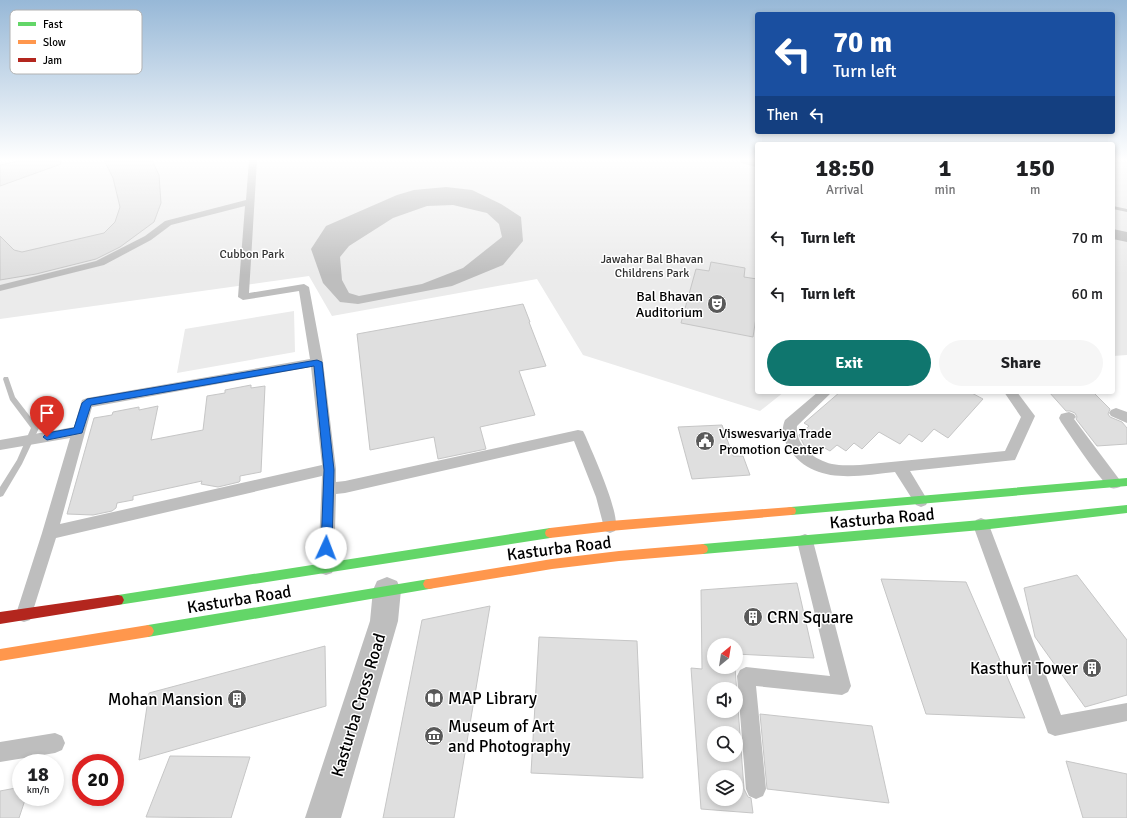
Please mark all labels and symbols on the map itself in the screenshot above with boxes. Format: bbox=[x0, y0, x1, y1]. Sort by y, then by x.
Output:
legend bbox=[10, 10, 142, 74]
text: Fast bbox=[43, 18, 63, 31]
text: Slow bbox=[43, 36, 66, 49]
text: Jam bbox=[43, 54, 62, 67]
park label: Cubbon Park bbox=[220, 247, 284, 262]
park label: Jawahar Bal Bhavan Childrens Park bbox=[601, 252, 703, 281]
place label: Bal Bhavan Auditorium bbox=[636, 288, 703, 321]
theatre icon: Bal Bhavan Auditorium bbox=[706, 293, 728, 315]
pin bbox=[30, 396, 64, 437]
place label: Viswesvariya Trade Promotion Center bbox=[719, 425, 832, 458]
public building icon: Viswesvariya Trade Promotion Center bbox=[694, 430, 716, 452]
street label: Kasturba Road bbox=[829, 503, 935, 534]
position arrow bbox=[305, 527, 347, 569]
street label: Kasturba Road bbox=[505, 532, 613, 565]
street label: Kasturba Road bbox=[185, 581, 293, 618]
building icon: CRN Square bbox=[742, 606, 764, 628]
place label: CRN Square bbox=[767, 607, 854, 628]
street label: Kasturba Cross Road bbox=[327, 631, 390, 780]
north arrow bbox=[707, 638, 743, 674]
building icon: Kasthuri Tower bbox=[1081, 657, 1103, 679]
place label: Kasthuri Tower bbox=[970, 658, 1079, 679]
library icon: MAP Library bbox=[423, 687, 445, 709]
building icon: Mohan Mansion bbox=[226, 688, 248, 710]
place label: MAP Library bbox=[448, 688, 537, 709]
place label: Mohan Mansion bbox=[108, 689, 223, 710]
place label: Museum of Art and Photography bbox=[448, 716, 571, 757]
museum icon: Museum of Art and Photography bbox=[423, 725, 445, 747]
speed limit sign: 20 bbox=[72, 754, 124, 806]

